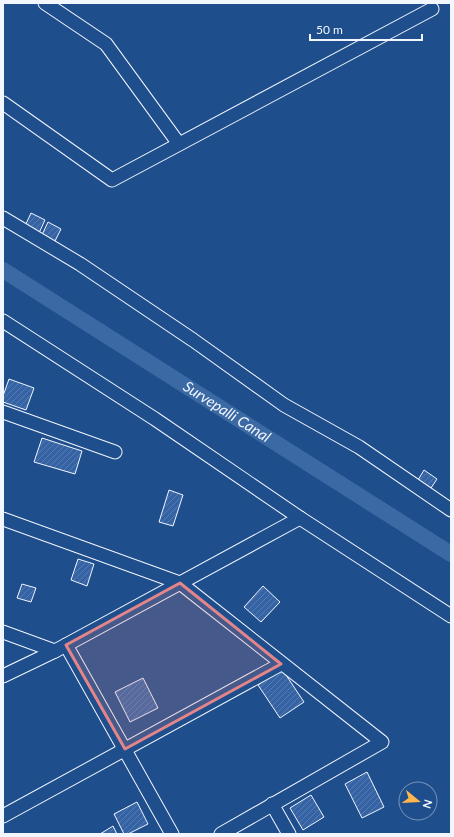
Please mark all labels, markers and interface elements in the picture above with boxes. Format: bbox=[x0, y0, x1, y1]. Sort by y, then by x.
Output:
scale bar bbox=[310, 16, 422, 42]
text: 50 m bbox=[316, 22, 343, 37]
water label: Survepalli Canal bbox=[180, 377, 275, 446]
north arrow bbox=[398, 781, 438, 821]
text: N bbox=[420, 798, 435, 810]

